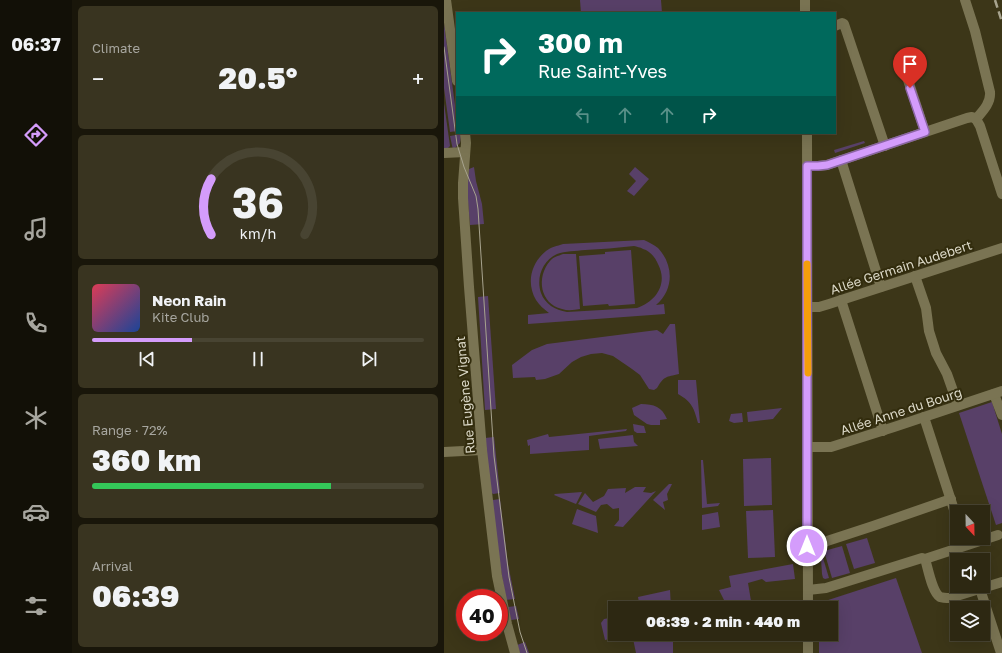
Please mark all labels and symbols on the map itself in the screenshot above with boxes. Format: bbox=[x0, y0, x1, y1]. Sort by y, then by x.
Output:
pin bbox=[893, 47, 927, 88]
street label: Allée Germain Audebert bbox=[828, 236, 974, 298]
street label: Rue Eugène Vignat bbox=[452, 336, 478, 454]
street label: Allée Anne du Bourg bbox=[838, 384, 964, 438]
north arrow bbox=[950, 505, 990, 545]
position arrow bbox=[786, 525, 828, 567]
speed limit sign: 40 bbox=[456, 589, 508, 641]

